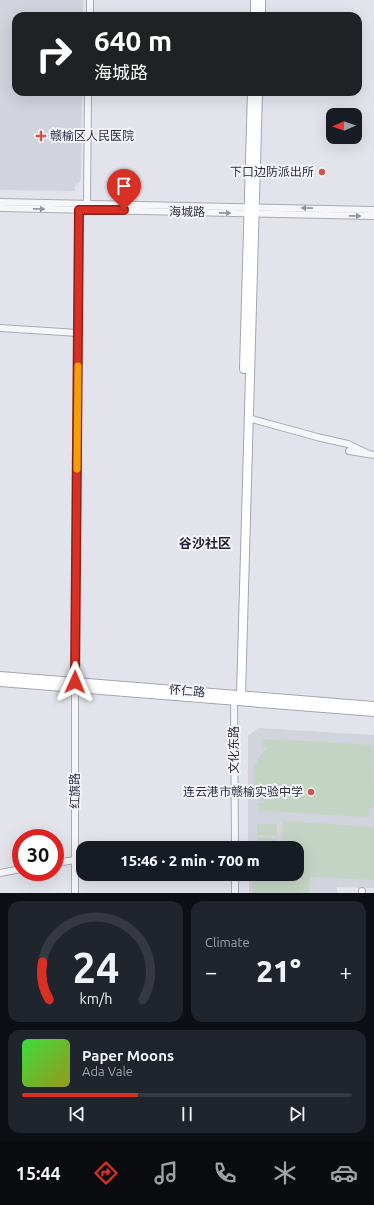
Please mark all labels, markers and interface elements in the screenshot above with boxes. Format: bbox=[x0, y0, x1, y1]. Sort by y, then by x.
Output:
text: 640 m bbox=[94, 25, 172, 56]
icon: right bbox=[28, 28, 80, 80]
text: 海城路 bbox=[94, 62, 148, 82]
north arrow bbox=[326, 108, 362, 144]
map controls bbox=[326, 108, 362, 144]
place label: 赣榆区人民医院 bbox=[50, 129, 134, 142]
marker: 赣榆区人民医院 bbox=[35, 130, 47, 142]
place label: 下口边防派出所 bbox=[230, 165, 314, 178]
marker: 下口边防派出所 bbox=[317, 167, 327, 177]
pin bbox=[107, 169, 141, 210]
icon: arrive bbox=[113, 175, 135, 197]
street label: 海城路 bbox=[169, 205, 205, 218]
one-way arrow bbox=[300, 205, 313, 211]
one-way arrow bbox=[33, 206, 46, 212]
one-way arrow bbox=[219, 210, 232, 216]
one-way arrow bbox=[349, 213, 362, 219]
district label: 谷沙社区 bbox=[179, 536, 231, 550]
position arrow bbox=[54, 661, 96, 703]
street label: 怀仁路 bbox=[169, 682, 206, 699]
street label: 文化东路 bbox=[227, 726, 240, 774]
street label: 红旗路 bbox=[68, 773, 81, 809]
place label: 连云港市赣榆实验中学 bbox=[183, 785, 303, 798]
marker: 连云港市赣榆实验中学 bbox=[306, 787, 316, 797]
speed limit sign: 30 bbox=[12, 829, 64, 881]
text: 15:46 · 2 min · 700 m bbox=[120, 852, 260, 869]
text: Climate bbox=[205, 935, 250, 949]
text: 24 bbox=[72, 943, 119, 990]
text: 21° bbox=[256, 954, 301, 988]
text: − bbox=[205, 959, 217, 984]
text: + bbox=[340, 959, 352, 984]
text: km/h bbox=[79, 990, 112, 1006]
text: Paper Moons bbox=[82, 1047, 174, 1064]
text: Ada Vale bbox=[82, 1064, 133, 1078]
icon: previous bbox=[66, 1103, 88, 1125]
icon: pause bbox=[176, 1103, 198, 1125]
icon: next bbox=[286, 1103, 308, 1125]
icon: directions bbox=[92, 1159, 120, 1187]
icon: music bbox=[152, 1159, 180, 1187]
icon: phone bbox=[211, 1159, 239, 1187]
icon: climate bbox=[271, 1159, 299, 1187]
icon: car bbox=[330, 1159, 358, 1187]
text: 15:44 bbox=[16, 1163, 61, 1183]

